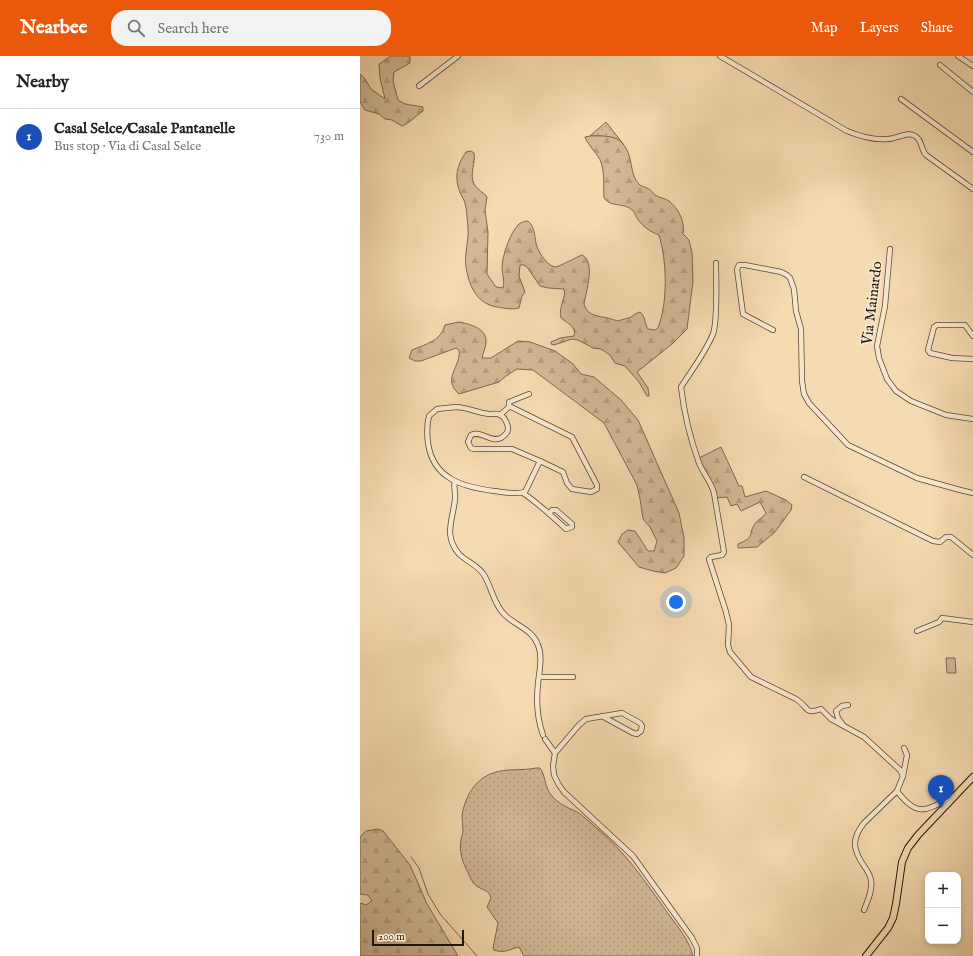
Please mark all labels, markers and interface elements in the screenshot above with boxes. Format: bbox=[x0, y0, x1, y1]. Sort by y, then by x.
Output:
search box bbox=[111, 10, 391, 46]
text: Nearbee bbox=[20, 16, 87, 40]
icon: search bbox=[125, 17, 147, 39]
text: Search here bbox=[157, 19, 229, 38]
text: Map bbox=[811, 19, 838, 37]
text: Layers bbox=[860, 19, 899, 37]
text: Share bbox=[921, 19, 953, 37]
text: Nearby bbox=[16, 72, 69, 93]
text: Casal Selce/Casale Pantanelle bbox=[54, 119, 235, 138]
text: 1 bbox=[27, 128, 31, 145]
text: 730 m bbox=[314, 128, 344, 145]
text: Bus stop · Via di Casal Selce bbox=[54, 138, 201, 155]
street label: Via Mainardo bbox=[857, 260, 887, 347]
your location bbox=[666, 592, 686, 612]
pin: 1 bbox=[928, 775, 954, 808]
map controls bbox=[925, 872, 961, 944]
button: + bbox=[925, 872, 961, 908]
button: − bbox=[925, 908, 961, 944]
scale bar bbox=[372, 928, 464, 947]
text: 200 m bbox=[378, 930, 405, 944]

